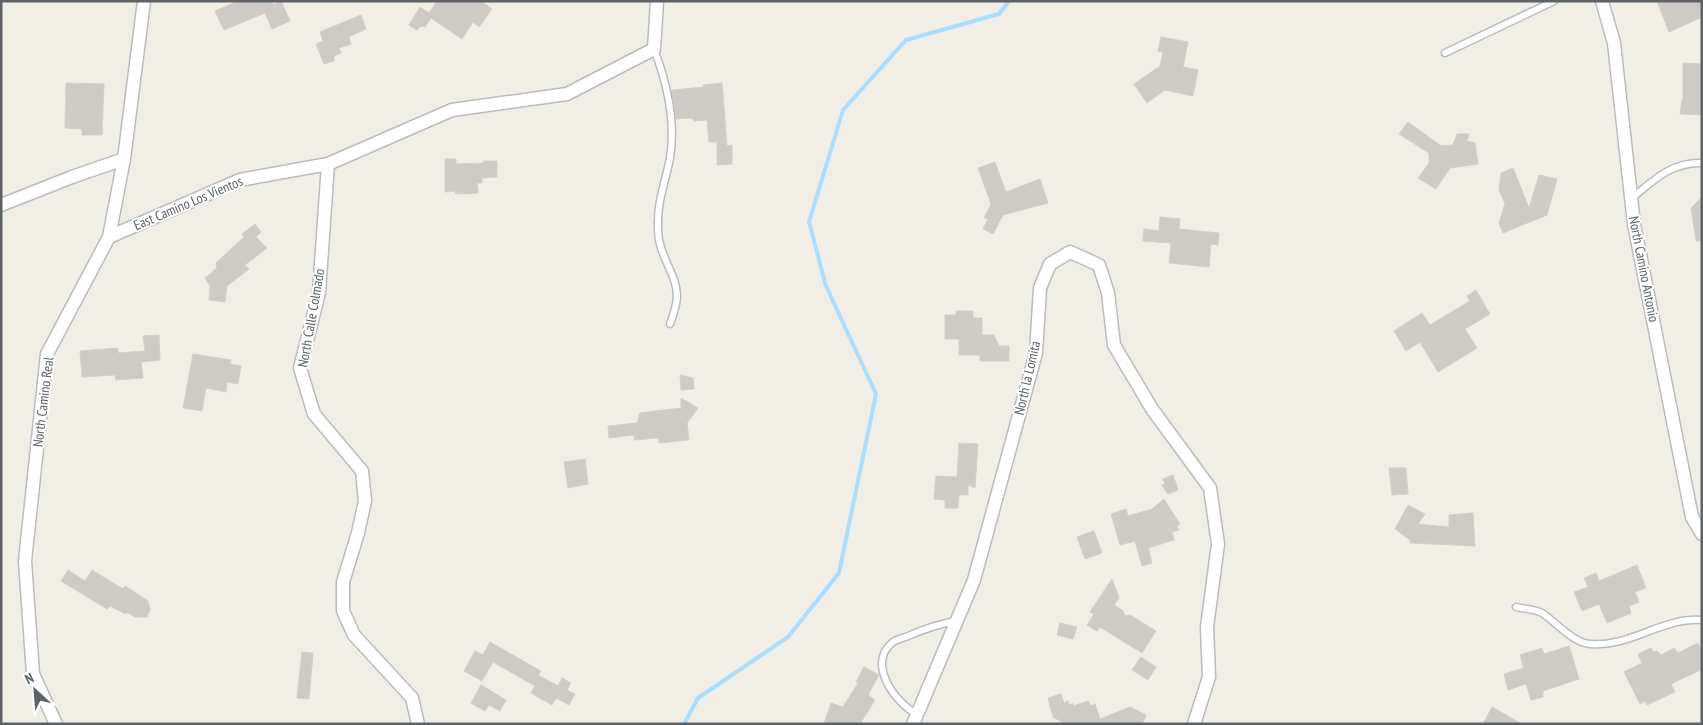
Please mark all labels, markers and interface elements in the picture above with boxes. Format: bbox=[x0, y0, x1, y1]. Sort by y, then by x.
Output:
street label: East Camino Los Vientos bbox=[131, 172, 246, 234]
street label: North Camino Antonio bbox=[1625, 215, 1663, 323]
street label: North Calle Colmado bbox=[293, 267, 329, 369]
street label: North la Lomita bbox=[1010, 339, 1044, 417]
street label: North Camino Real bbox=[29, 355, 58, 448]
north arrow bbox=[10, 665, 60, 715]
text: N bbox=[22, 669, 37, 688]

